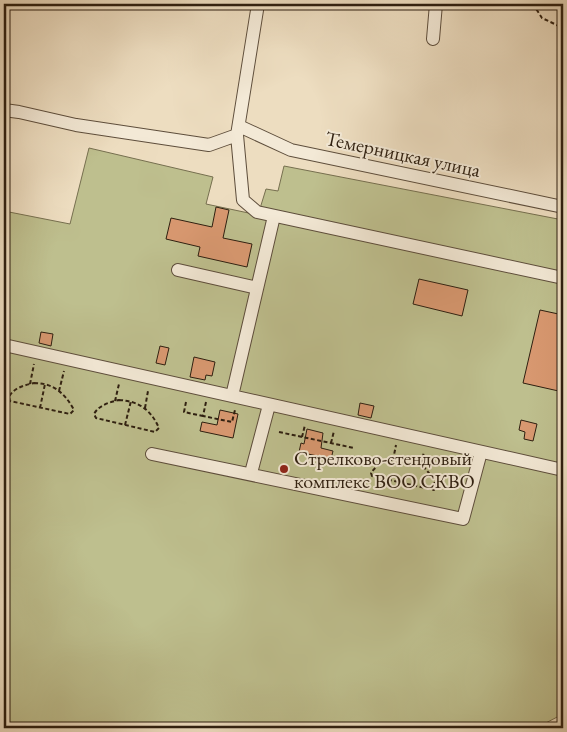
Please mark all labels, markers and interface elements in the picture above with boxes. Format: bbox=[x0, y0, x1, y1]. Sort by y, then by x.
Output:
street label: Темерницкая улица bbox=[323, 125, 483, 183]
place label: Стрелково-стендовый комплекс ВОО СКВО bbox=[294, 445, 475, 494]
marker: Стрелково-стендовый комплекс ВОО СКВО bbox=[278, 463, 290, 475]

